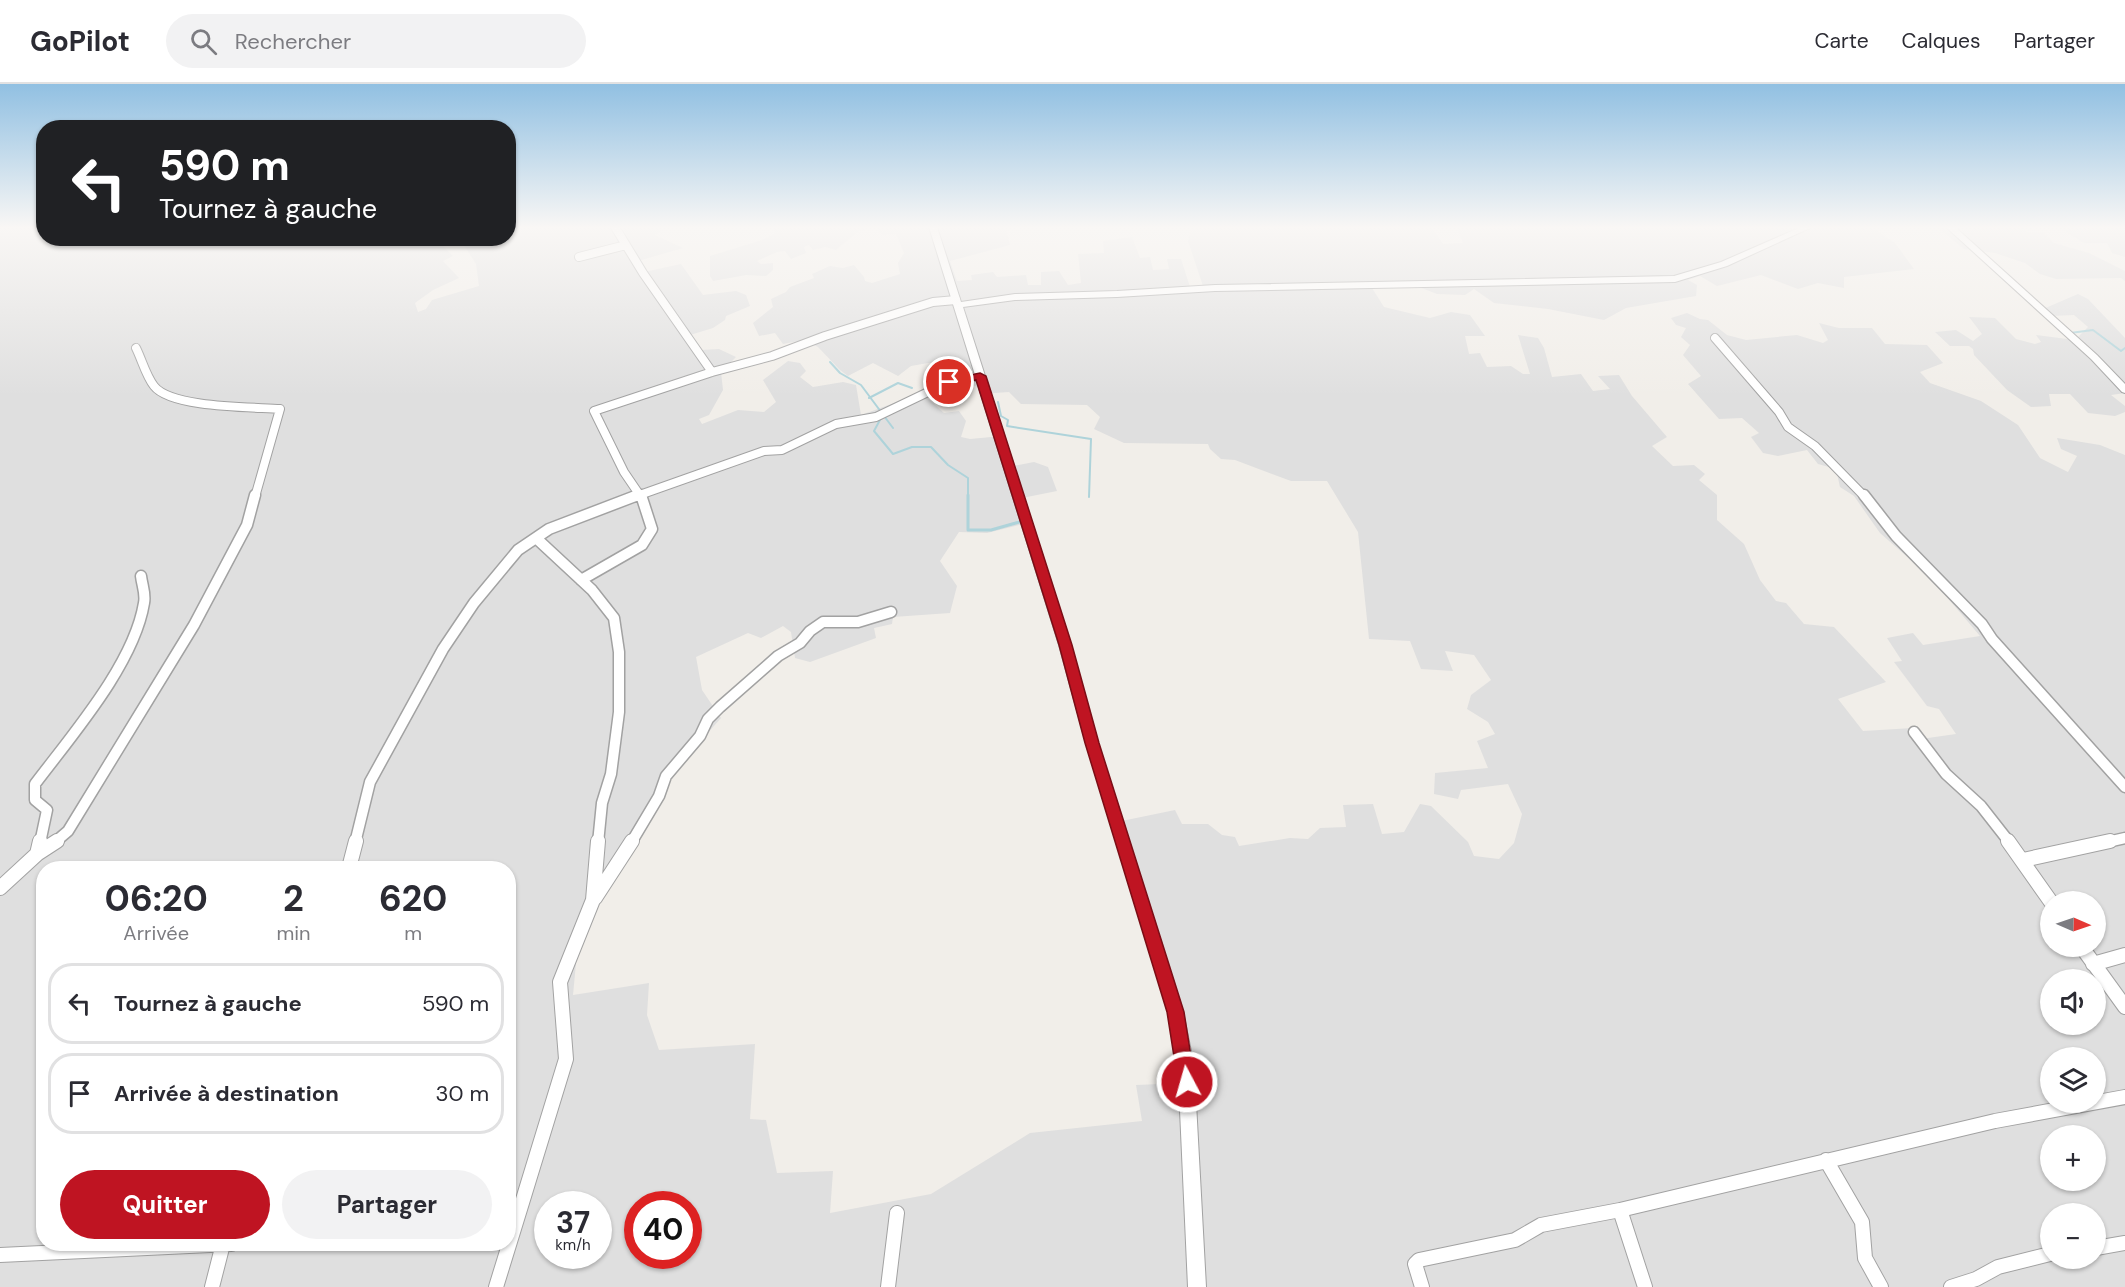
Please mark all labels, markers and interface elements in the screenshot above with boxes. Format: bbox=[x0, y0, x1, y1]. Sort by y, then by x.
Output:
search box bbox=[166, 14, 586, 68]
text: GoPilot bbox=[30, 23, 130, 60]
icon: search bbox=[187, 25, 220, 58]
text: Rechercher bbox=[235, 27, 351, 56]
text: Carte bbox=[1814, 27, 1869, 55]
text: Calques bbox=[1902, 27, 1980, 55]
text: Partager bbox=[2013, 27, 2095, 55]
text: 590 m bbox=[159, 138, 290, 193]
icon: left bbox=[60, 144, 138, 222]
text: Tournez à gauche bbox=[159, 191, 377, 226]
pin bbox=[923, 356, 974, 407]
icon: arrive bbox=[932, 365, 965, 398]
text: 06:20 bbox=[105, 875, 208, 922]
text: 2 bbox=[283, 875, 304, 922]
text: 620 bbox=[379, 875, 447, 922]
north arrow bbox=[2040, 891, 2106, 957]
map controls bbox=[2040, 891, 2106, 1269]
text: Arrivée bbox=[123, 920, 189, 946]
text: min bbox=[276, 920, 310, 946]
text: m bbox=[404, 920, 422, 946]
button: sound bbox=[2040, 969, 2106, 1035]
icon: left bbox=[63, 987, 96, 1020]
text: Tournez à gauche bbox=[114, 989, 302, 1018]
text: 590 m bbox=[422, 989, 489, 1018]
button: layers bbox=[2040, 1047, 2106, 1113]
position arrow bbox=[1155, 1050, 1219, 1114]
icon: arrive bbox=[63, 1077, 96, 1110]
text: Arrivée à destination bbox=[114, 1079, 339, 1108]
text: 30 m bbox=[435, 1079, 489, 1108]
button: + bbox=[2040, 1125, 2106, 1191]
button: Quitter bbox=[60, 1170, 270, 1239]
button: Partager bbox=[282, 1170, 492, 1239]
speed limit sign: 40 bbox=[624, 1191, 702, 1269]
text: 37 bbox=[556, 1203, 590, 1242]
button: − bbox=[2040, 1203, 2106, 1269]
text: km/h bbox=[555, 1235, 591, 1255]

